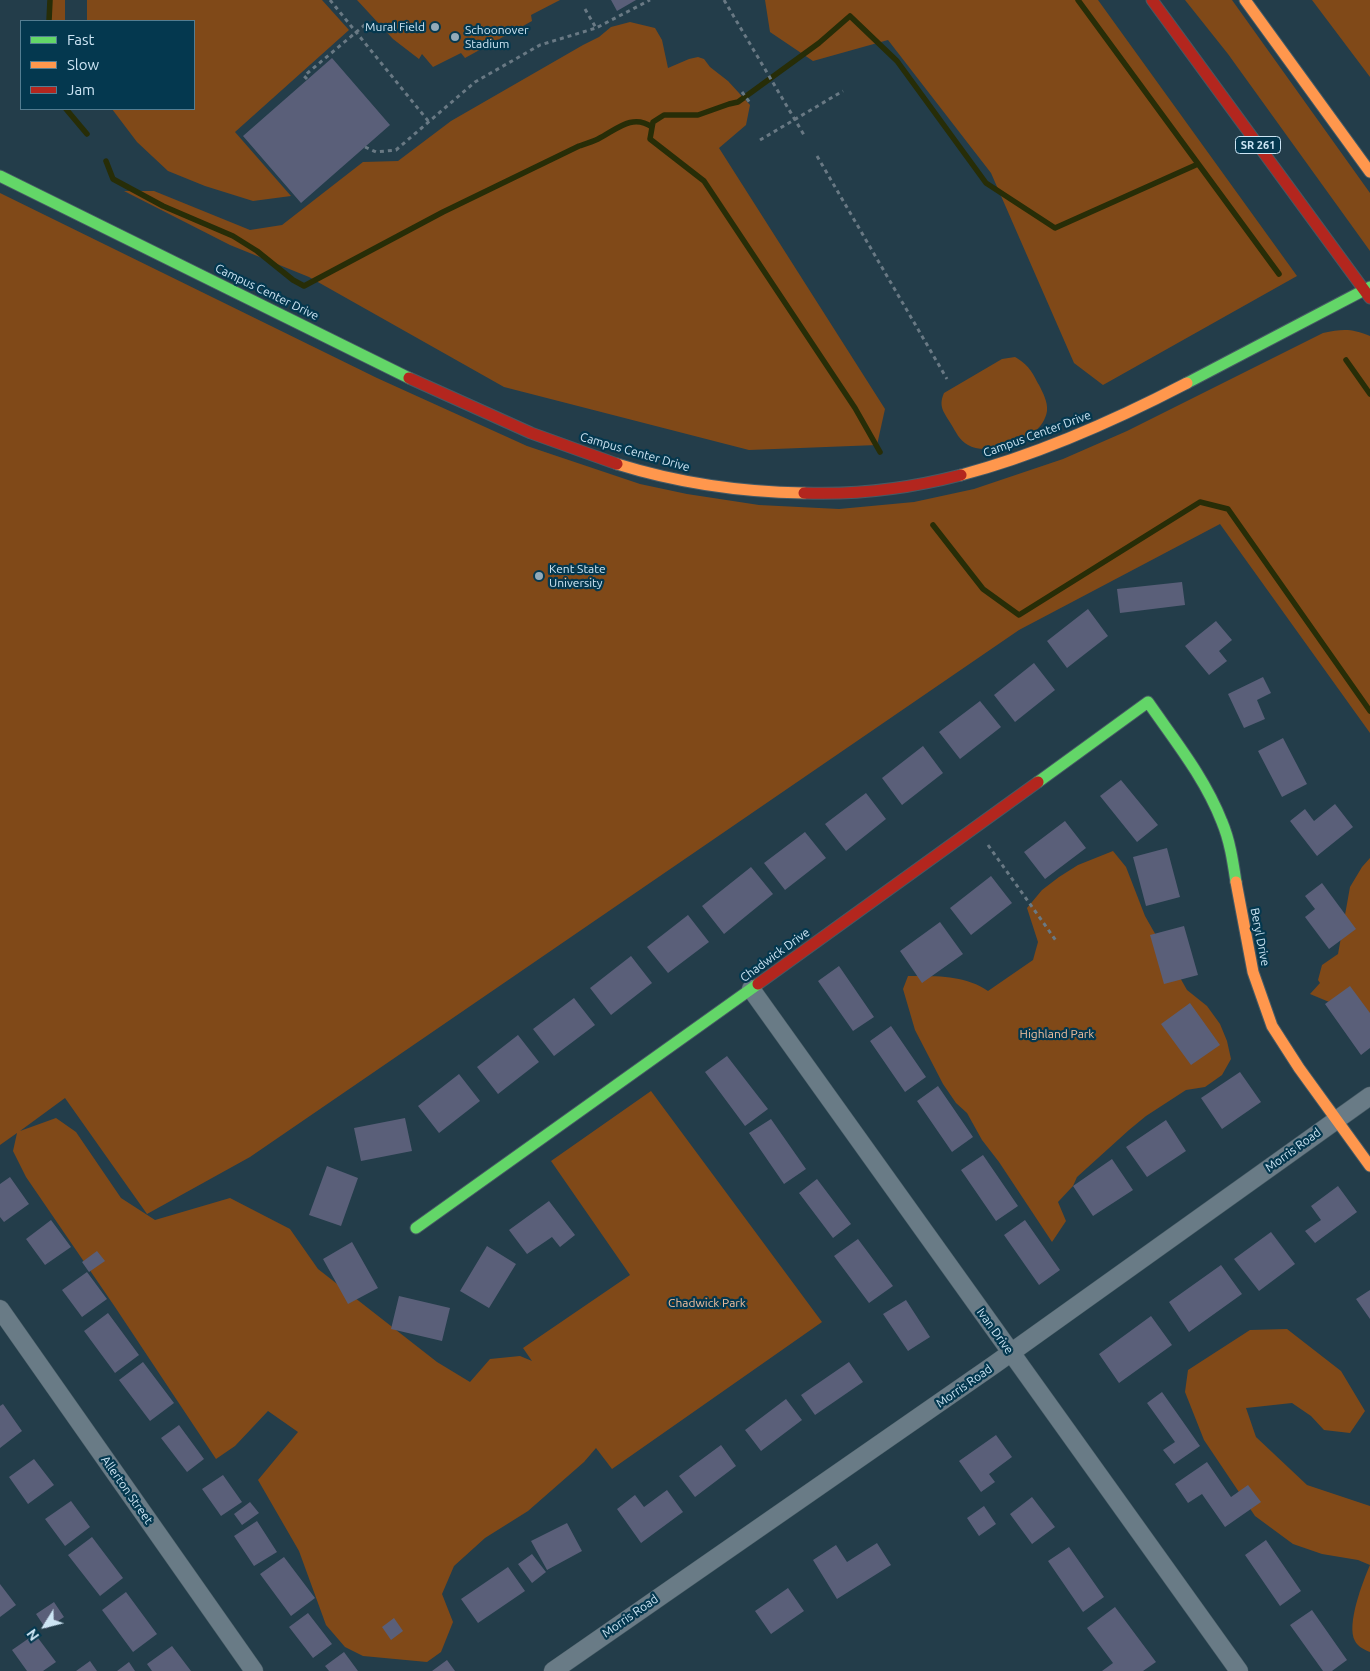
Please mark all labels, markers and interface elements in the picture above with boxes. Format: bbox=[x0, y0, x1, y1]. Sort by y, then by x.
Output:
legend bbox=[20, 20, 195, 110]
place label: Mural Field bbox=[365, 20, 425, 34]
marker: Mural Field bbox=[429, 21, 441, 33]
place label: Schoonover Stadium bbox=[465, 23, 529, 51]
text: Fast bbox=[67, 31, 94, 48]
marker: Schoonover Stadium bbox=[449, 31, 461, 43]
text: Slow bbox=[67, 56, 99, 73]
text: Jam bbox=[67, 81, 95, 98]
road number: SR 261 bbox=[1236, 136, 1280, 154]
street label: Campus Center Drive bbox=[213, 261, 321, 323]
street label: Campus Center Drive bbox=[981, 408, 1093, 460]
street label: Campus Center Drive bbox=[578, 429, 692, 475]
place label: Kent State University bbox=[549, 562, 606, 590]
marker: Kent State University bbox=[533, 570, 545, 582]
street label: Beryl Drive bbox=[1247, 907, 1273, 967]
street label: Chadwick Drive bbox=[737, 925, 813, 985]
park label: Highland Park bbox=[1020, 1027, 1094, 1041]
street label: Morris Road bbox=[1262, 1125, 1324, 1175]
park label: Chadwick Park bbox=[668, 1296, 746, 1310]
street label: Ivan Drive bbox=[974, 1305, 1016, 1357]
street label: Morris Road bbox=[933, 1361, 995, 1411]
street label: Allerton Street bbox=[98, 1453, 156, 1527]
street label: Morris Road bbox=[599, 1591, 661, 1641]
north arrow bbox=[20, 1601, 70, 1651]
text: N bbox=[23, 1626, 42, 1644]

